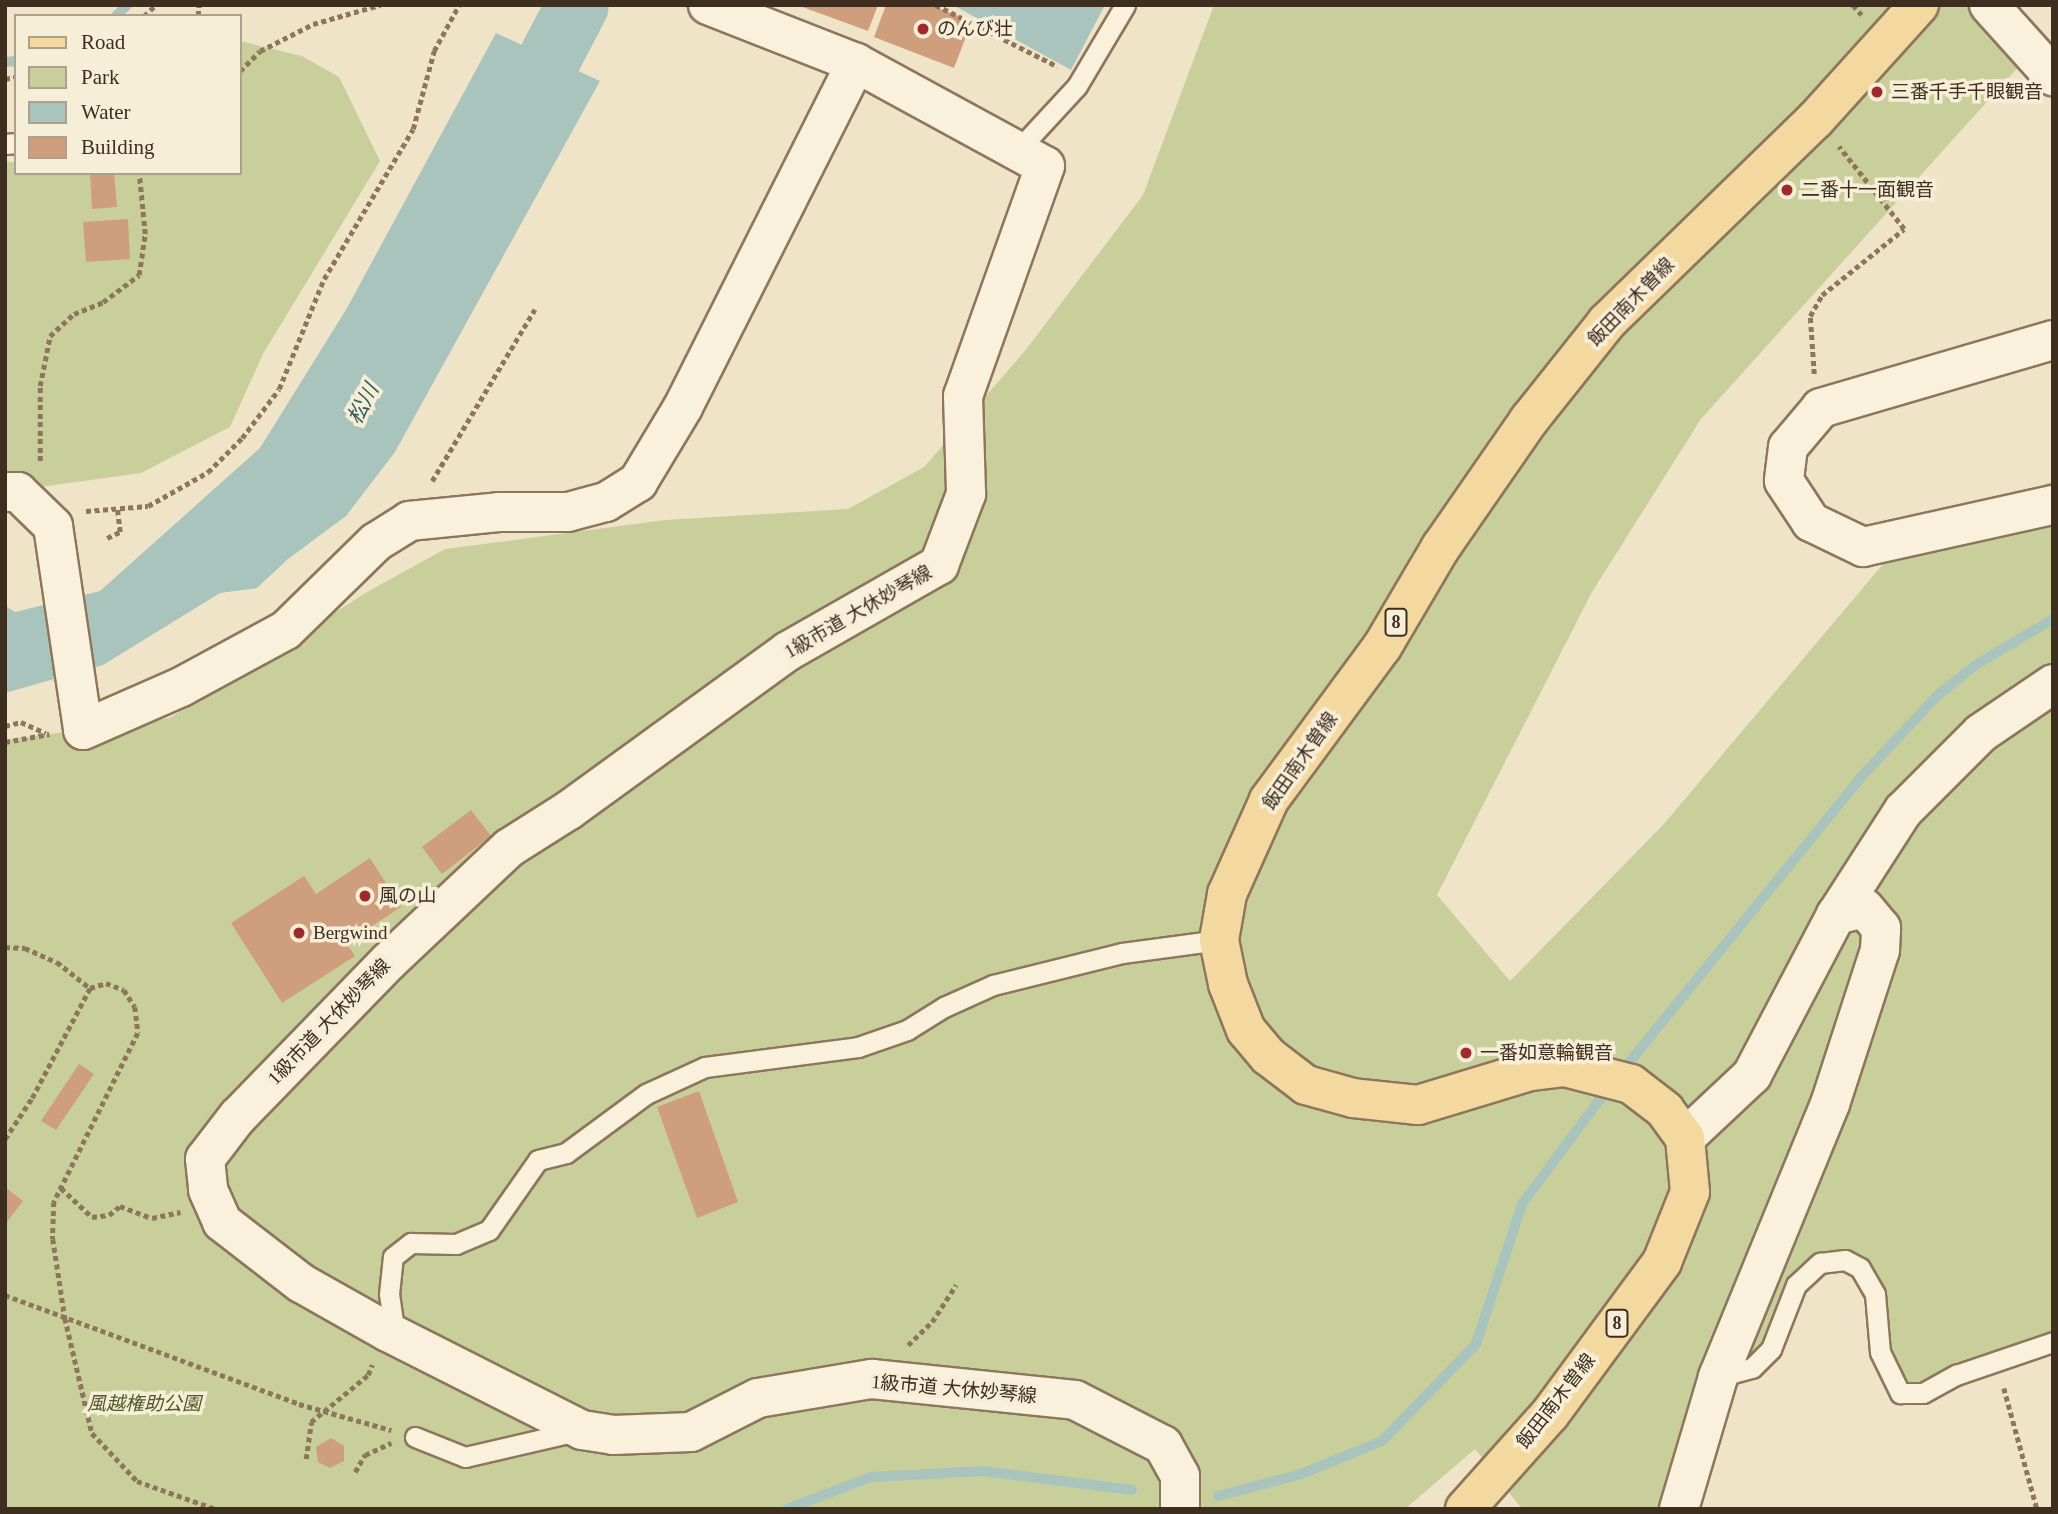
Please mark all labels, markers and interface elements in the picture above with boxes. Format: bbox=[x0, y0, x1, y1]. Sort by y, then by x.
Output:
legend bbox=[14, 14, 242, 175]
place label: のんび壮 bbox=[937, 18, 1013, 40]
marker: のんび壮 bbox=[915, 21, 931, 37]
text: Road bbox=[81, 30, 125, 54]
text: Park bbox=[81, 65, 120, 89]
place label: 三番千手千眼観音 bbox=[1891, 81, 2043, 103]
marker: 三番千手千眼観音 bbox=[1869, 84, 1885, 100]
text: Water bbox=[81, 100, 131, 124]
text: Building bbox=[81, 135, 155, 159]
place label: 二番十一面観音 bbox=[1801, 179, 1934, 201]
marker: 二番十一面観音 bbox=[1779, 182, 1795, 198]
street label: 飯田南木曽線 bbox=[1583, 253, 1679, 351]
water label: 松川 bbox=[342, 380, 384, 428]
street label: 1級市道 大休妙琴線 bbox=[780, 561, 936, 663]
road number: 8 bbox=[1384, 608, 1408, 636]
street label: 飯田南木曽線 bbox=[1258, 708, 1342, 814]
place label: 風の山 bbox=[379, 885, 436, 907]
marker: 風の山 bbox=[357, 888, 373, 904]
place label: Bergwind bbox=[313, 922, 388, 944]
marker: Bergwind bbox=[291, 925, 307, 941]
street label: 1級市道 大休妙琴線 bbox=[263, 954, 395, 1090]
place label: 一番如意輪観音 bbox=[1480, 1042, 1613, 1064]
marker: 一番如意輪観音 bbox=[1458, 1045, 1474, 1061]
road number: 8 bbox=[1605, 1308, 1629, 1338]
street label: 飯田南木曽線 bbox=[1512, 1349, 1600, 1453]
street label: 1級市道 大休妙琴線 bbox=[870, 1370, 1038, 1408]
park label: 風越権助公園 bbox=[87, 1393, 201, 1415]

